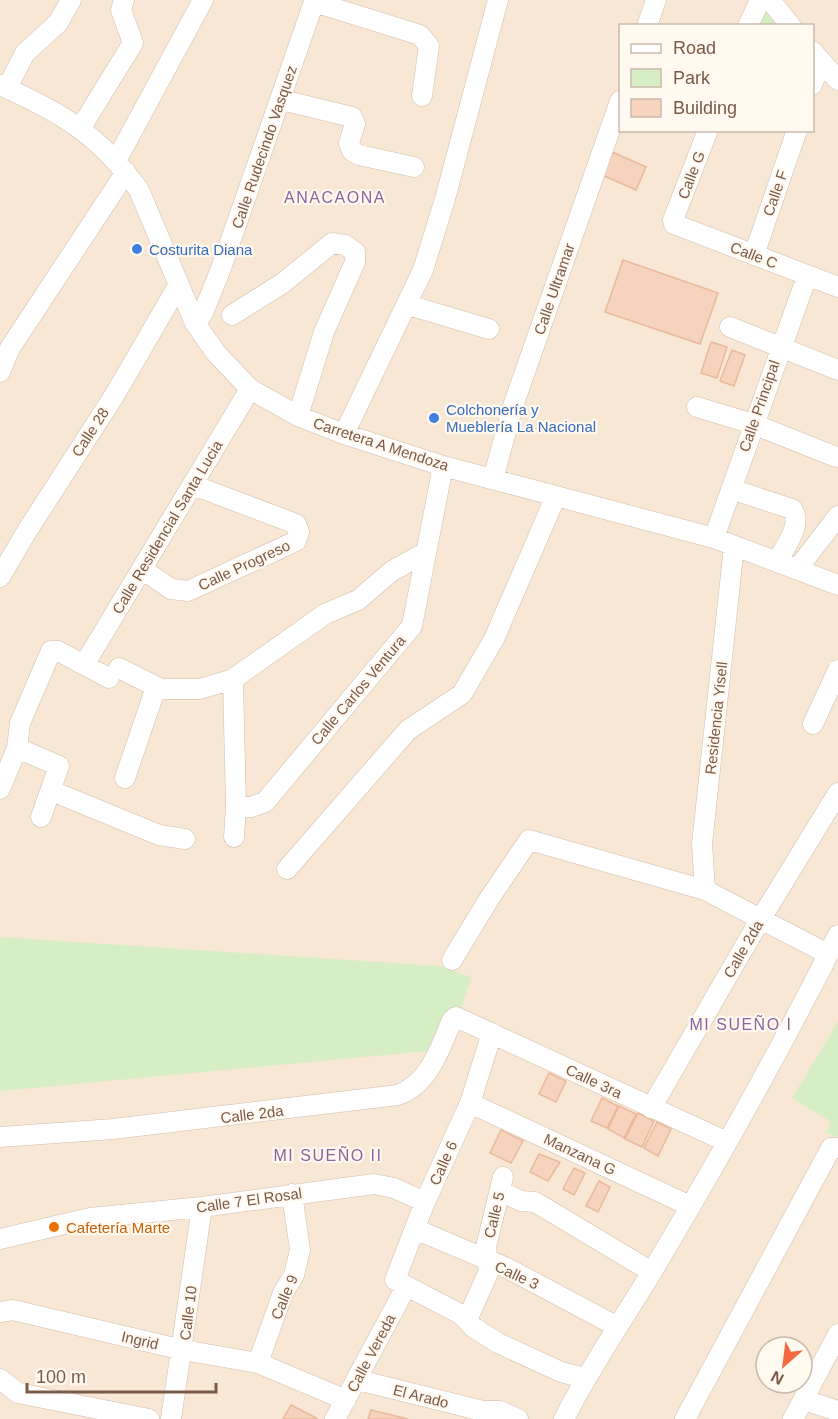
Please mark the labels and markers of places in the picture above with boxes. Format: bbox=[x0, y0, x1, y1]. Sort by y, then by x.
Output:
place label: Costurita Diana bbox=[149, 241, 253, 258]
marker: Costurita Diana bbox=[130, 242, 144, 256]
place label: Colchonería y Mueblería La Nacional bbox=[446, 401, 596, 435]
marker: Colchonería y Mueblería La Nacional bbox=[427, 411, 441, 425]
place label: Cafetería Marte bbox=[66, 1219, 170, 1236]
marker: Cafetería Marte bbox=[47, 1220, 61, 1234]

